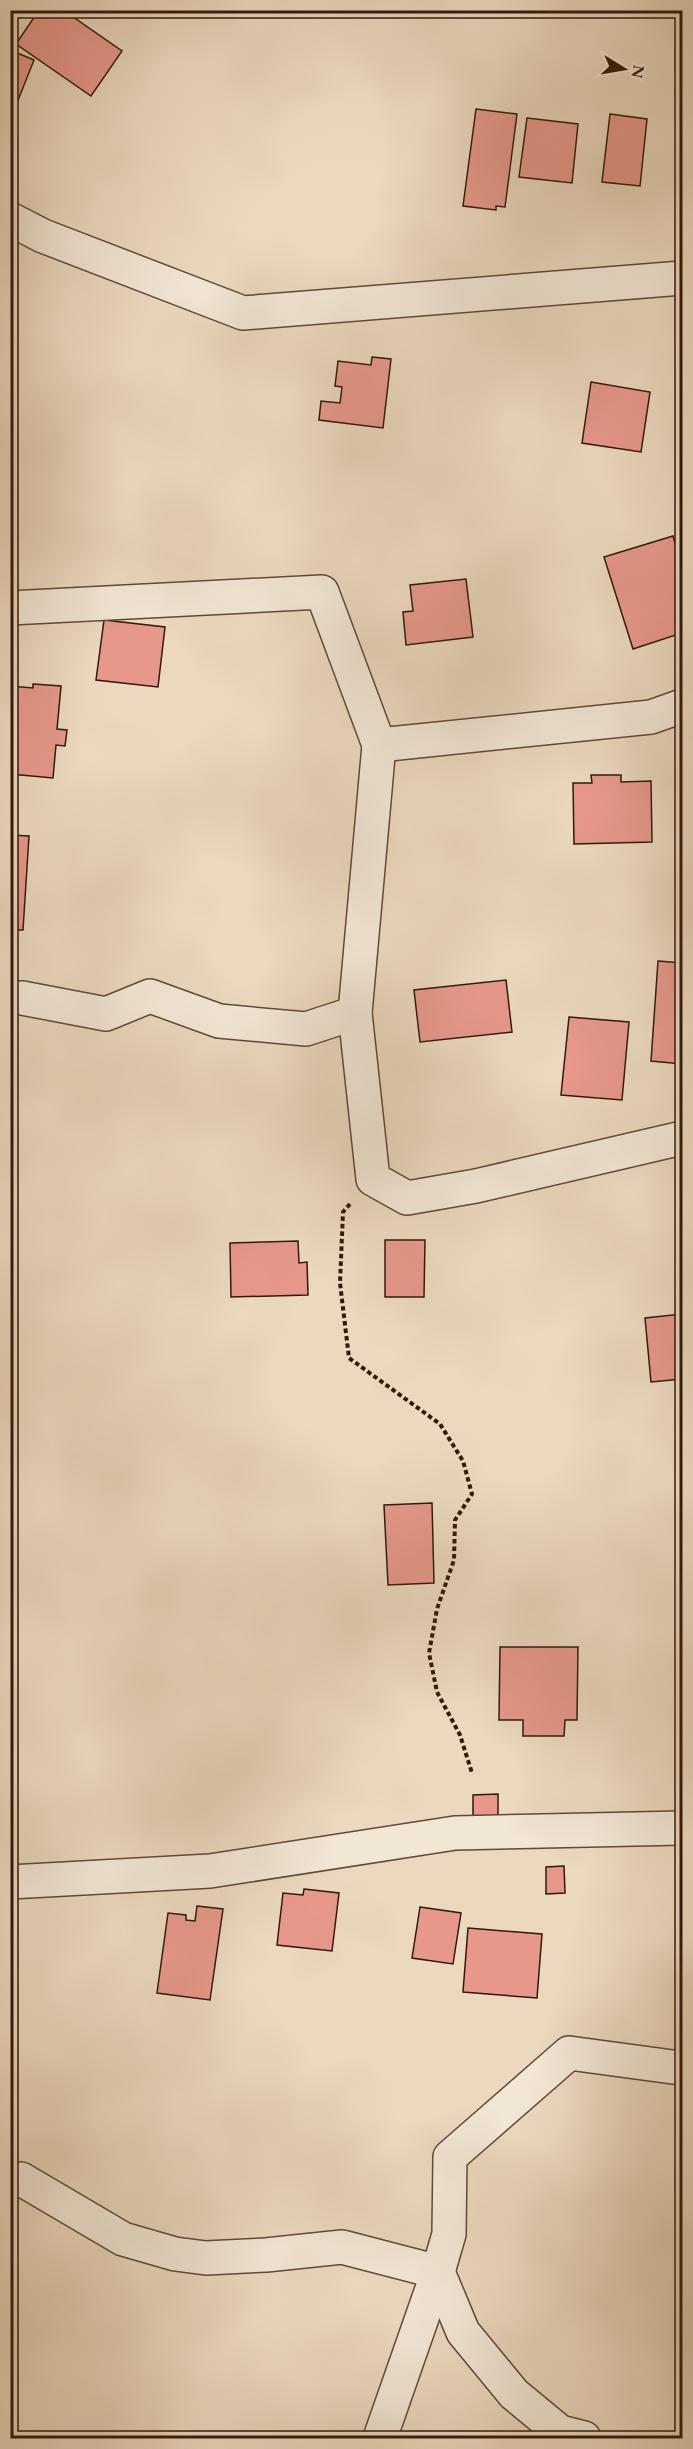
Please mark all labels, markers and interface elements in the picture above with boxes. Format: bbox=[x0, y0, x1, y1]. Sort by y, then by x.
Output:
north arrow bbox=[594, 39, 654, 99]
text: N bbox=[627, 63, 650, 80]

